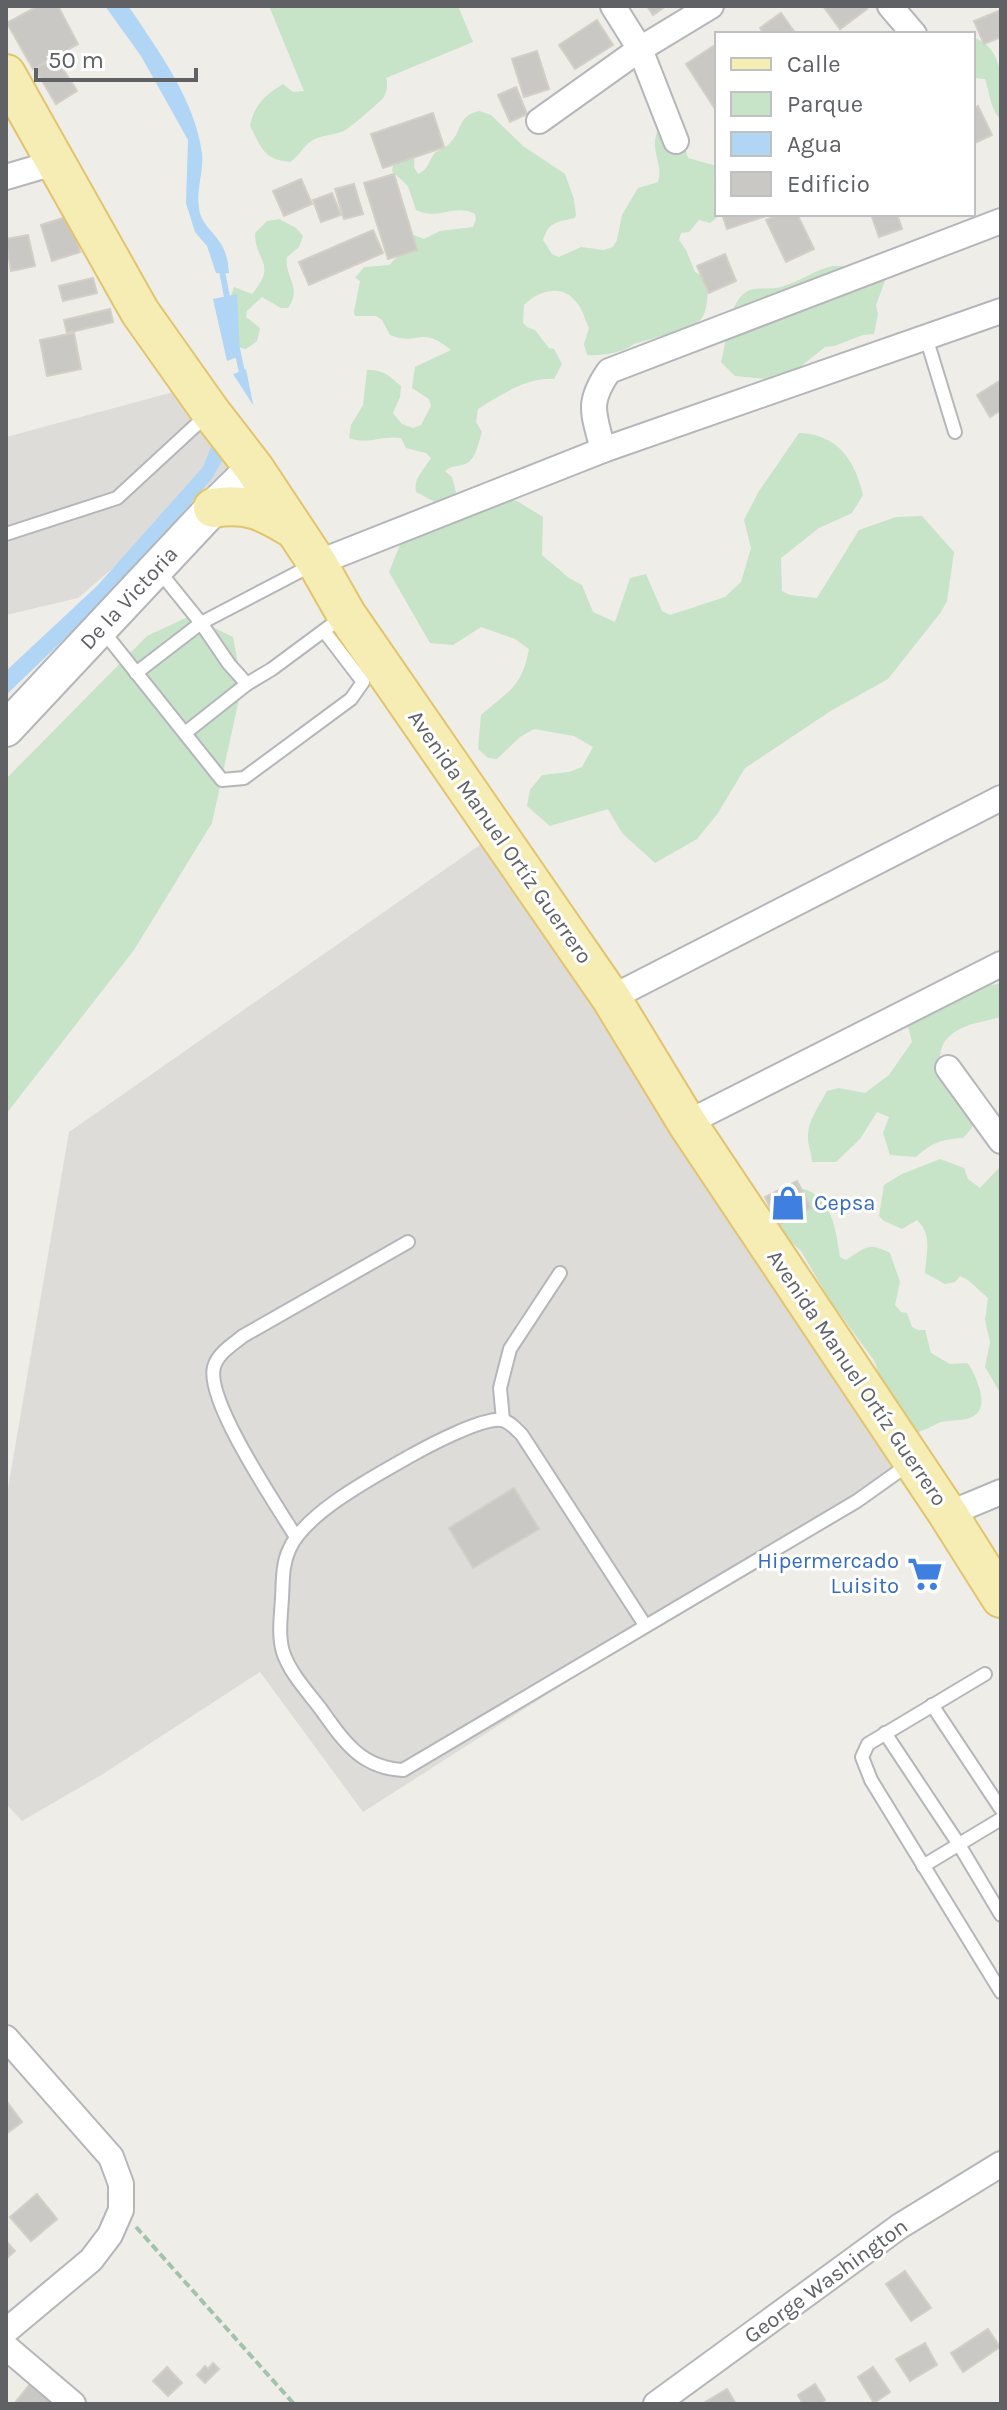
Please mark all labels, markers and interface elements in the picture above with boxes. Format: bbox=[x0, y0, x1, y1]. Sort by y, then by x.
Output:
scale bar bbox=[36, 32, 196, 82]
legend bbox=[715, 32, 975, 216]
text: 50 m bbox=[48, 46, 104, 74]
text: Calle bbox=[787, 50, 841, 78]
text: Parque bbox=[787, 90, 863, 118]
text: Agua bbox=[787, 130, 842, 158]
text: Edificio bbox=[787, 170, 870, 198]
street label: De la Victoria bbox=[75, 541, 183, 655]
street label: Avenida Manuel Ortíz Guerrero bbox=[402, 705, 598, 969]
shop icon: Cepsa bbox=[769, 1184, 807, 1222]
place label: Cepsa bbox=[814, 1190, 875, 1216]
street label: Avenida Manuel Ortíz Guerrero bbox=[761, 1245, 953, 1511]
place label: Hipermercado Luisito bbox=[757, 1548, 899, 1599]
supermarket icon: Hipermercado Luisito bbox=[906, 1555, 944, 1593]
street label: George Washington bbox=[739, 2213, 913, 2349]

